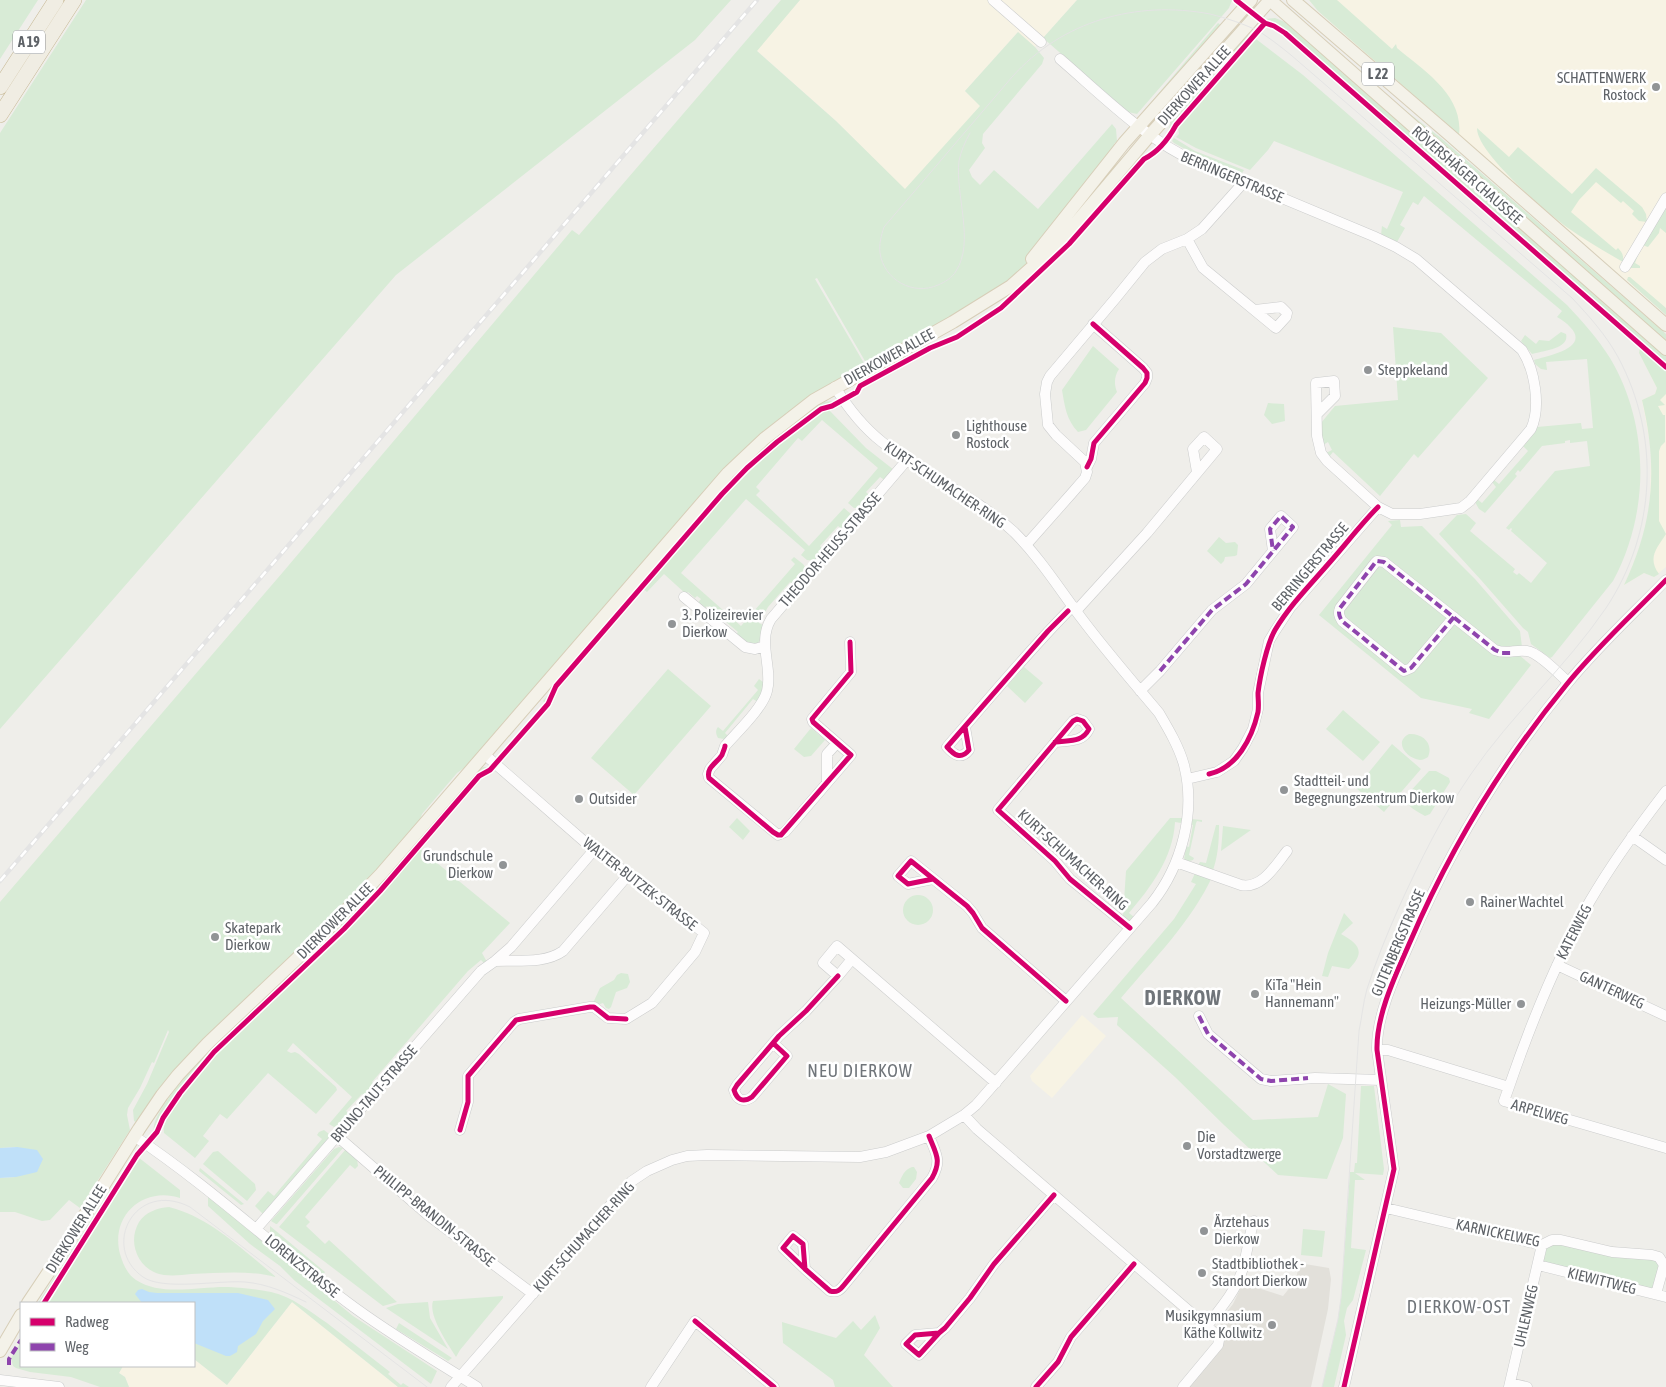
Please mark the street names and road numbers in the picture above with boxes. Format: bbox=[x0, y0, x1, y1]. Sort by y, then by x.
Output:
road number: A 19 bbox=[13, 31, 45, 54]
street label: DIERKOWER ALLEE bbox=[1154, 42, 1234, 129]
road number: L 22 bbox=[1362, 62, 1394, 86]
street label: RÖVERSHÄGER CHAUSSEE bbox=[1409, 122, 1526, 228]
street label: BERRINGERSTRASSE bbox=[1178, 147, 1287, 206]
street label: DIERKOWER ALLEE bbox=[841, 325, 937, 388]
street label: KURT-SCHUMACHER-RING bbox=[881, 438, 1009, 532]
street label: THEODOR-HEUSS-STRASSE bbox=[775, 489, 884, 610]
street label: BERRINGERSTRASSE bbox=[1268, 519, 1352, 614]
street label: KURT-SCHUMACHER-RING bbox=[1015, 806, 1132, 914]
street label: WALTER-BUTZEK-STRASSE bbox=[580, 834, 701, 934]
street label: DIERKOWER ALLEE bbox=[293, 879, 377, 962]
street label: GUTENBERGSTRASSE bbox=[1367, 886, 1428, 999]
street label: KATERWEG bbox=[1552, 901, 1595, 962]
street label: GANTERWEG bbox=[1577, 967, 1647, 1012]
street label: BRUNO-TAUT-STRASSE bbox=[327, 1041, 421, 1146]
street label: ARPELWEG bbox=[1510, 1095, 1571, 1128]
street label: PHILIPP-BRANDIN-STRASSE bbox=[371, 1162, 499, 1270]
street label: KURT-SCHUMACHER-RING bbox=[530, 1178, 638, 1295]
street label: DIERKOWER ALLEE bbox=[42, 1181, 110, 1276]
street label: KARNICKELWEG bbox=[1454, 1215, 1542, 1250]
street label: LORENZSTRASSE bbox=[262, 1231, 343, 1301]
street label: KIEWITTWEG bbox=[1566, 1264, 1638, 1297]
street label: UHLENWEG bbox=[1510, 1283, 1541, 1349]

